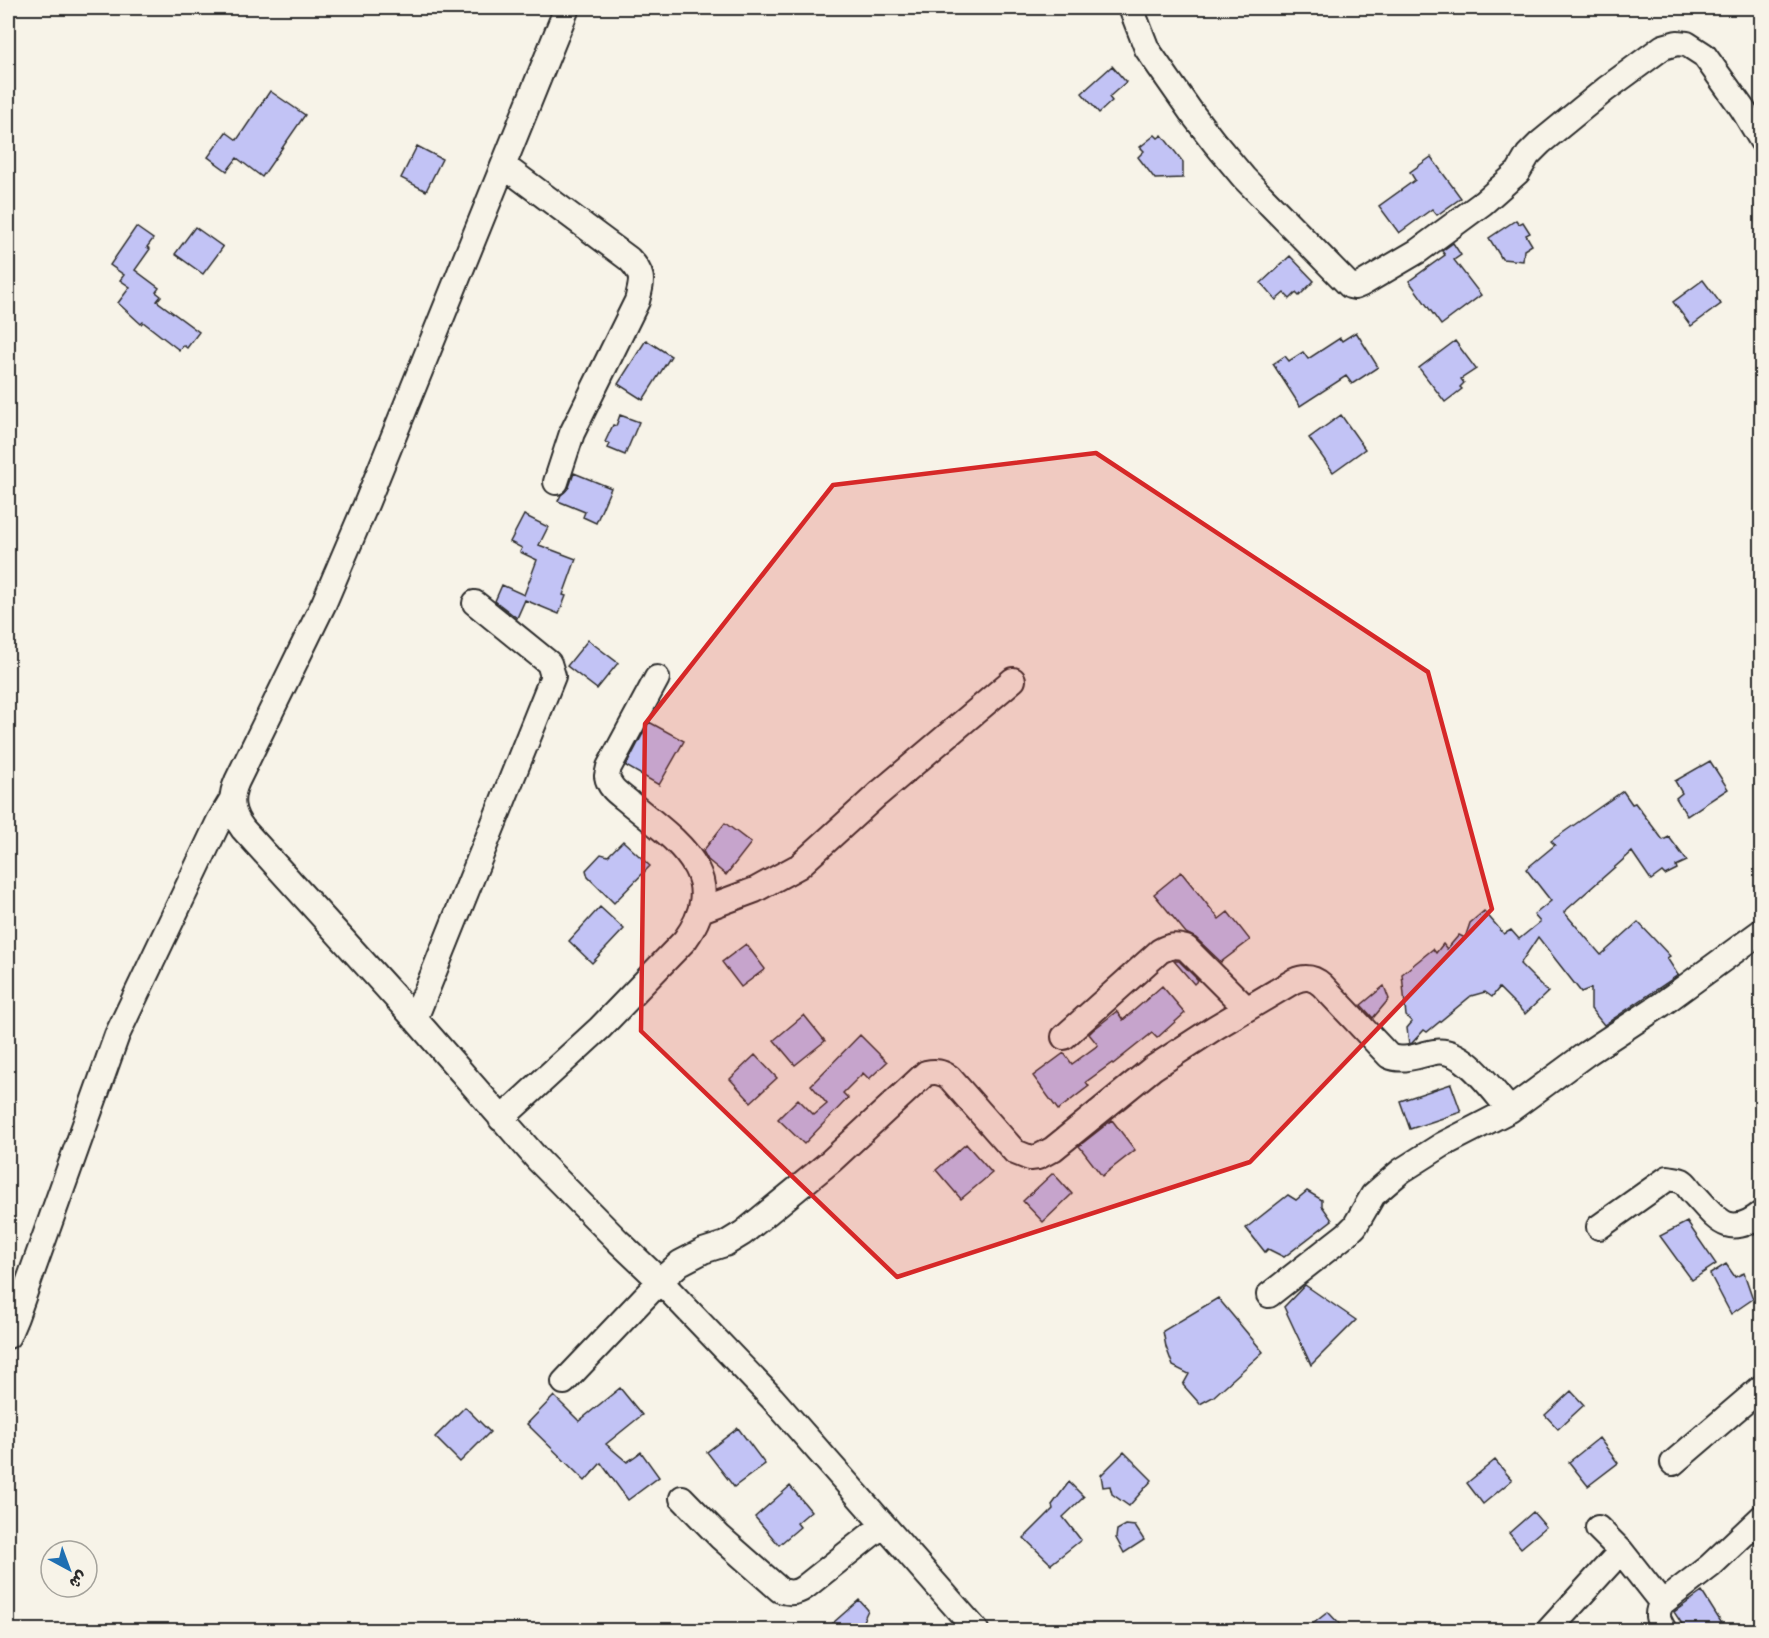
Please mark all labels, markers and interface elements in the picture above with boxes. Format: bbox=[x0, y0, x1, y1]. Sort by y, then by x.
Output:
north arrow bbox=[39, 1539, 99, 1599]
text: ش bbox=[63, 1564, 92, 1594]

